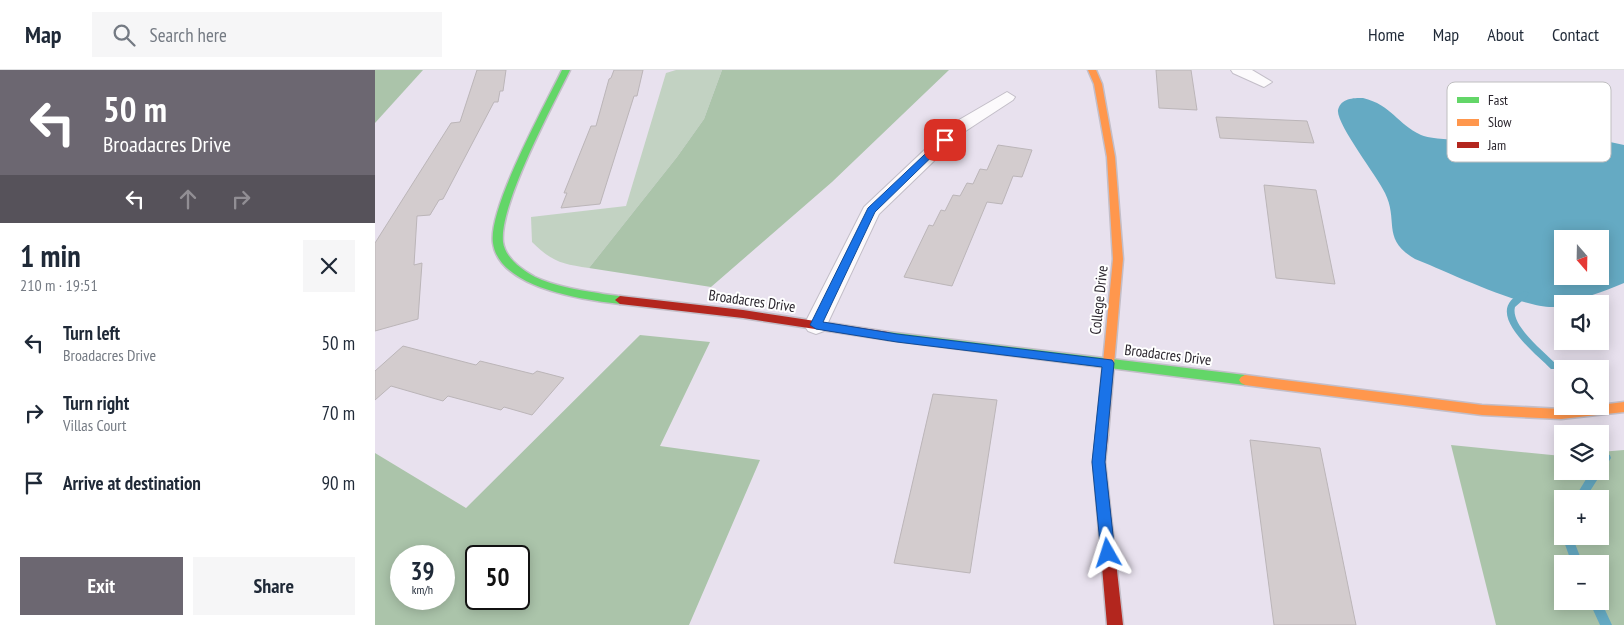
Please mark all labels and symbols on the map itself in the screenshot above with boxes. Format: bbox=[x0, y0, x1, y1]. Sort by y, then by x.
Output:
legend bbox=[1447, 82, 1611, 162]
text: Fast bbox=[1488, 91, 1508, 109]
text: Slow bbox=[1488, 113, 1512, 131]
pin bbox=[924, 119, 966, 161]
text: Jam bbox=[1487, 136, 1506, 154]
north arrow bbox=[1554, 230, 1609, 285]
street label: College Drive bbox=[1085, 265, 1112, 335]
street label: Broadacres Drive bbox=[708, 285, 797, 316]
street label: Broadacres Drive bbox=[1124, 340, 1213, 369]
position arrow bbox=[1081, 526, 1133, 578]
speed limit sign: 50 bbox=[465, 545, 530, 610]

